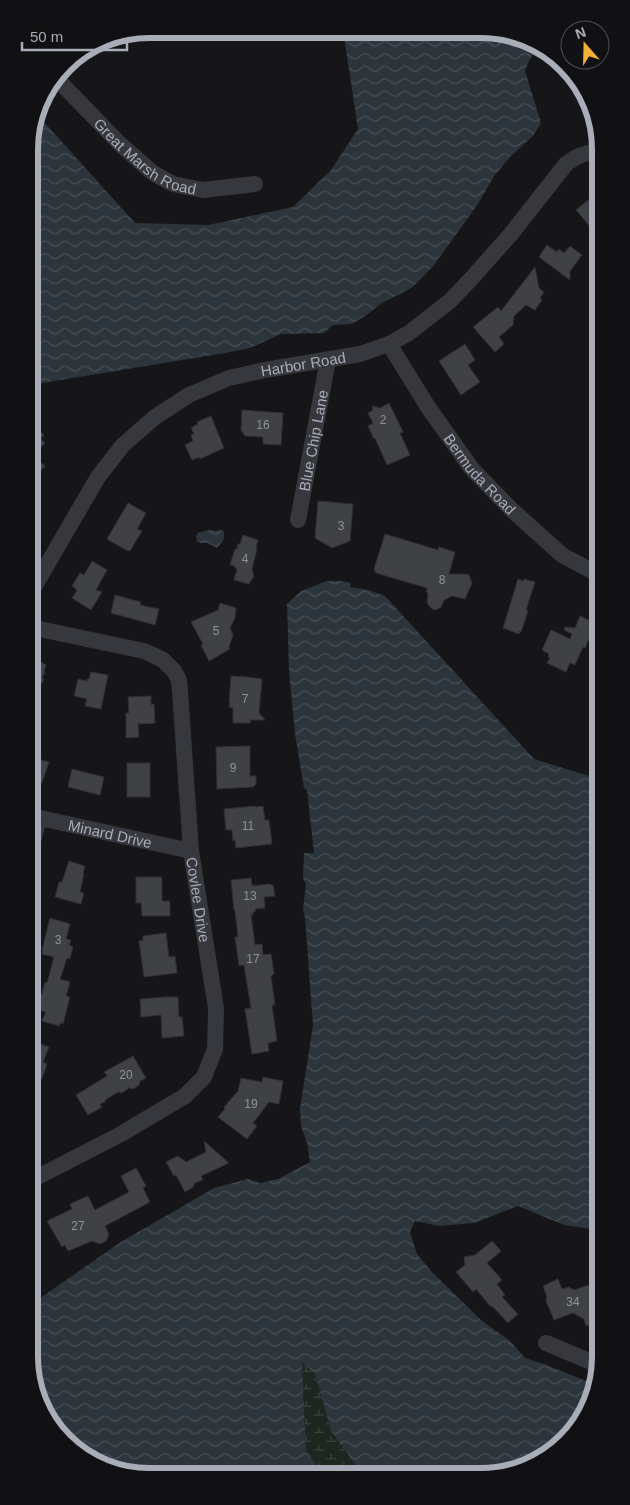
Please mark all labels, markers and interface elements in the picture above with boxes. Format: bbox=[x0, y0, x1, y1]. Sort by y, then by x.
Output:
scale bar bbox=[22, 20, 128, 52]
north arrow bbox=[560, 20, 610, 70]
text: N bbox=[573, 24, 588, 42]
text: 50 m bbox=[30, 28, 63, 45]
street label: Great Marsh Road bbox=[91, 114, 198, 197]
street label: Harbor Road bbox=[259, 348, 347, 379]
street label: Blue Chip Lane bbox=[295, 388, 331, 492]
house number: 2 bbox=[380, 413, 387, 427]
house number: 16 bbox=[256, 418, 270, 432]
street label: Bermuda Road bbox=[441, 430, 520, 517]
house number: 3 bbox=[338, 519, 345, 533]
house number: 4 bbox=[242, 552, 249, 566]
house number: 8 bbox=[439, 573, 446, 587]
house number: 5 bbox=[213, 624, 220, 638]
house number: 7 bbox=[242, 692, 249, 706]
house number: 9 bbox=[230, 761, 237, 775]
street label: Minard Drive bbox=[67, 816, 154, 851]
house number: 11 bbox=[242, 819, 255, 833]
street label: Covlee Drive bbox=[184, 856, 214, 943]
house number: 13 bbox=[243, 889, 257, 903]
house number: 3 bbox=[55, 933, 62, 947]
house number: 17 bbox=[246, 952, 260, 966]
house number: 20 bbox=[119, 1068, 133, 1082]
house number: 19 bbox=[244, 1097, 258, 1111]
house number: 27 bbox=[71, 1219, 85, 1233]
house number: 34 bbox=[566, 1295, 580, 1309]

